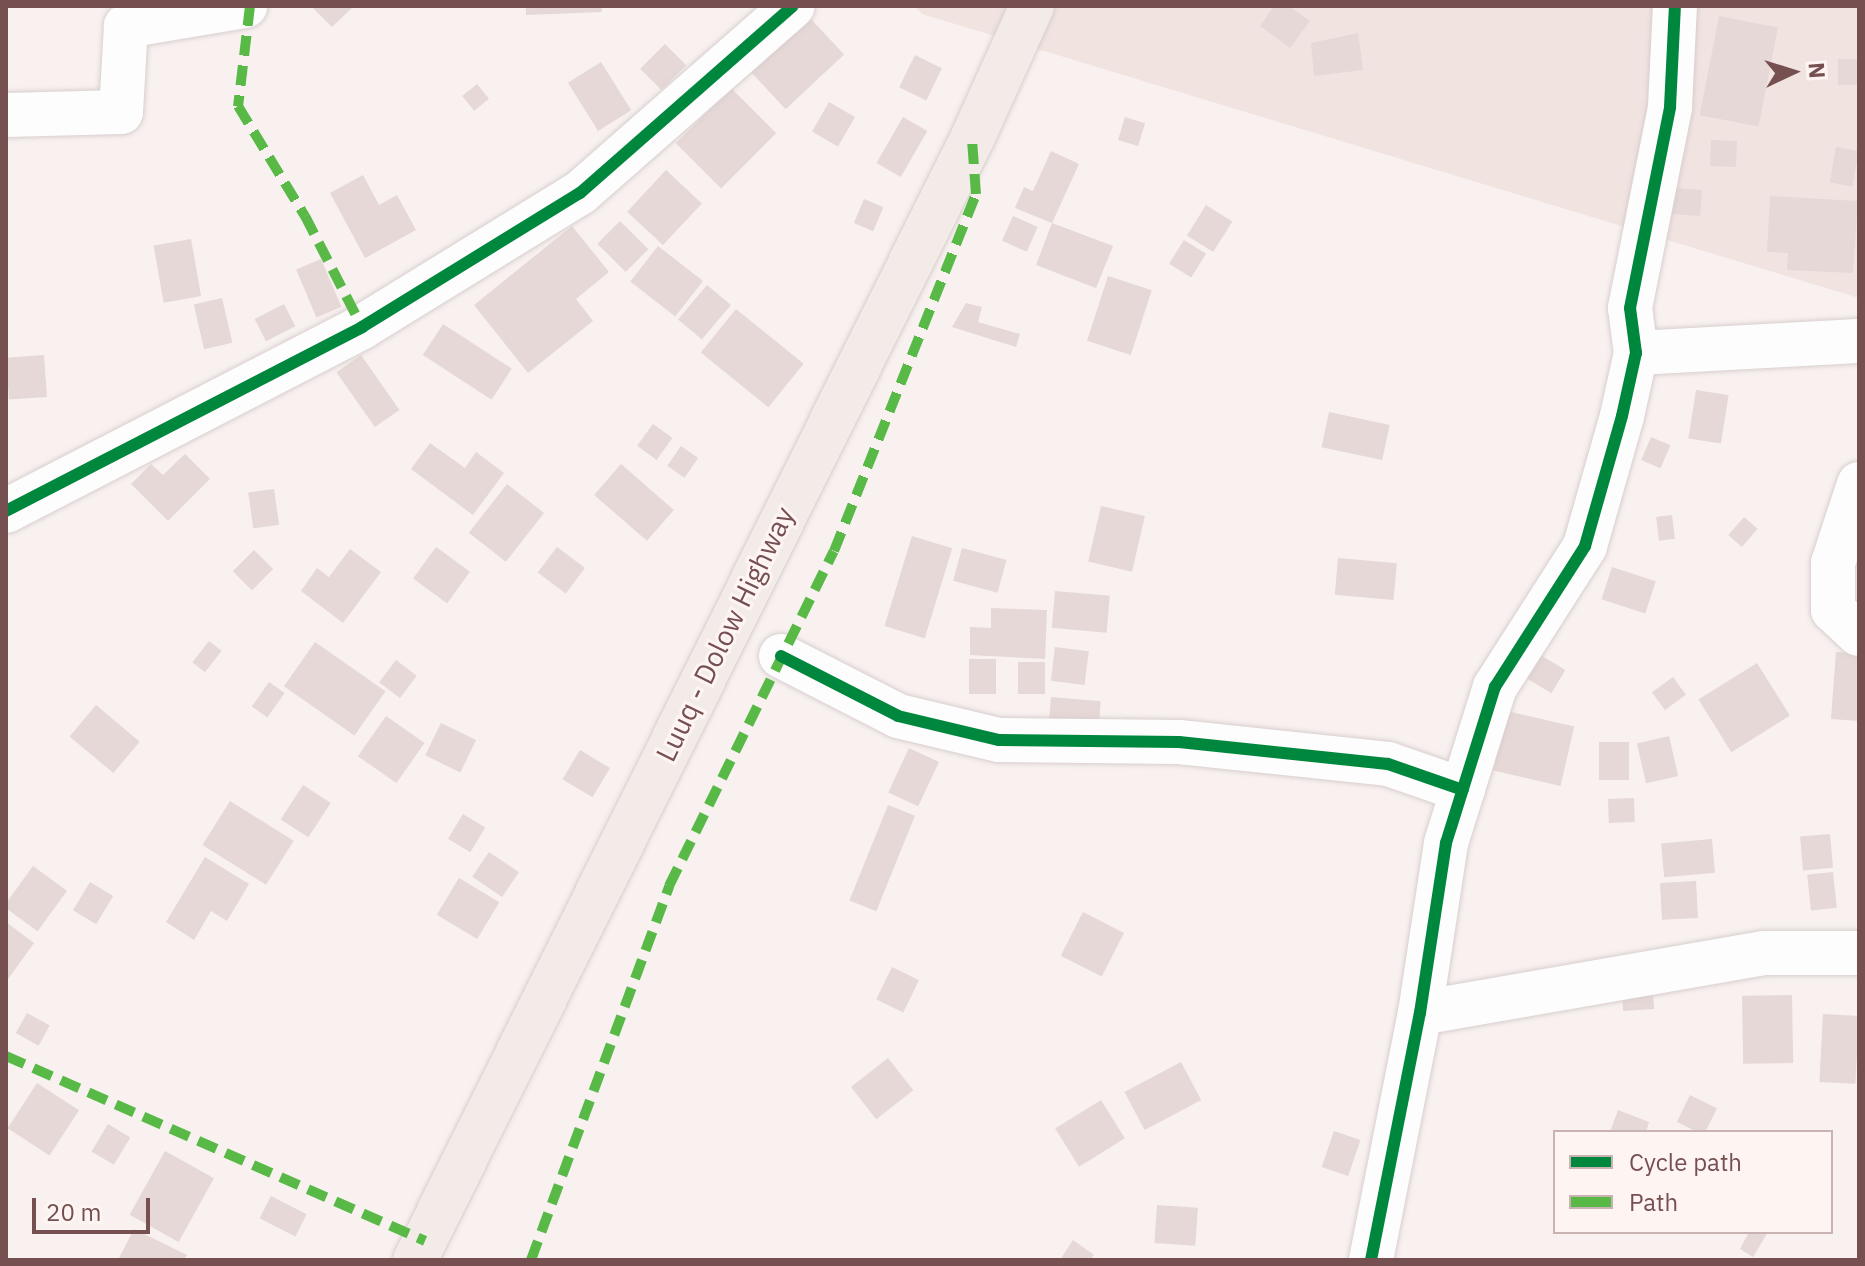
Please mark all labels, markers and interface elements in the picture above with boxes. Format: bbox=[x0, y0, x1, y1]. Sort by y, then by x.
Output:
north arrow bbox=[1753, 32, 1833, 112]
text: N bbox=[1802, 61, 1832, 79]
street label: Luuq - Dolow Highway bbox=[649, 501, 801, 767]
legend bbox=[1553, 1130, 1833, 1234]
text: Cycle path bbox=[1629, 1146, 1742, 1178]
scale bar bbox=[36, 1182, 154, 1232]
text: Path bbox=[1629, 1186, 1678, 1218]
text: 20 m bbox=[46, 1196, 101, 1228]

